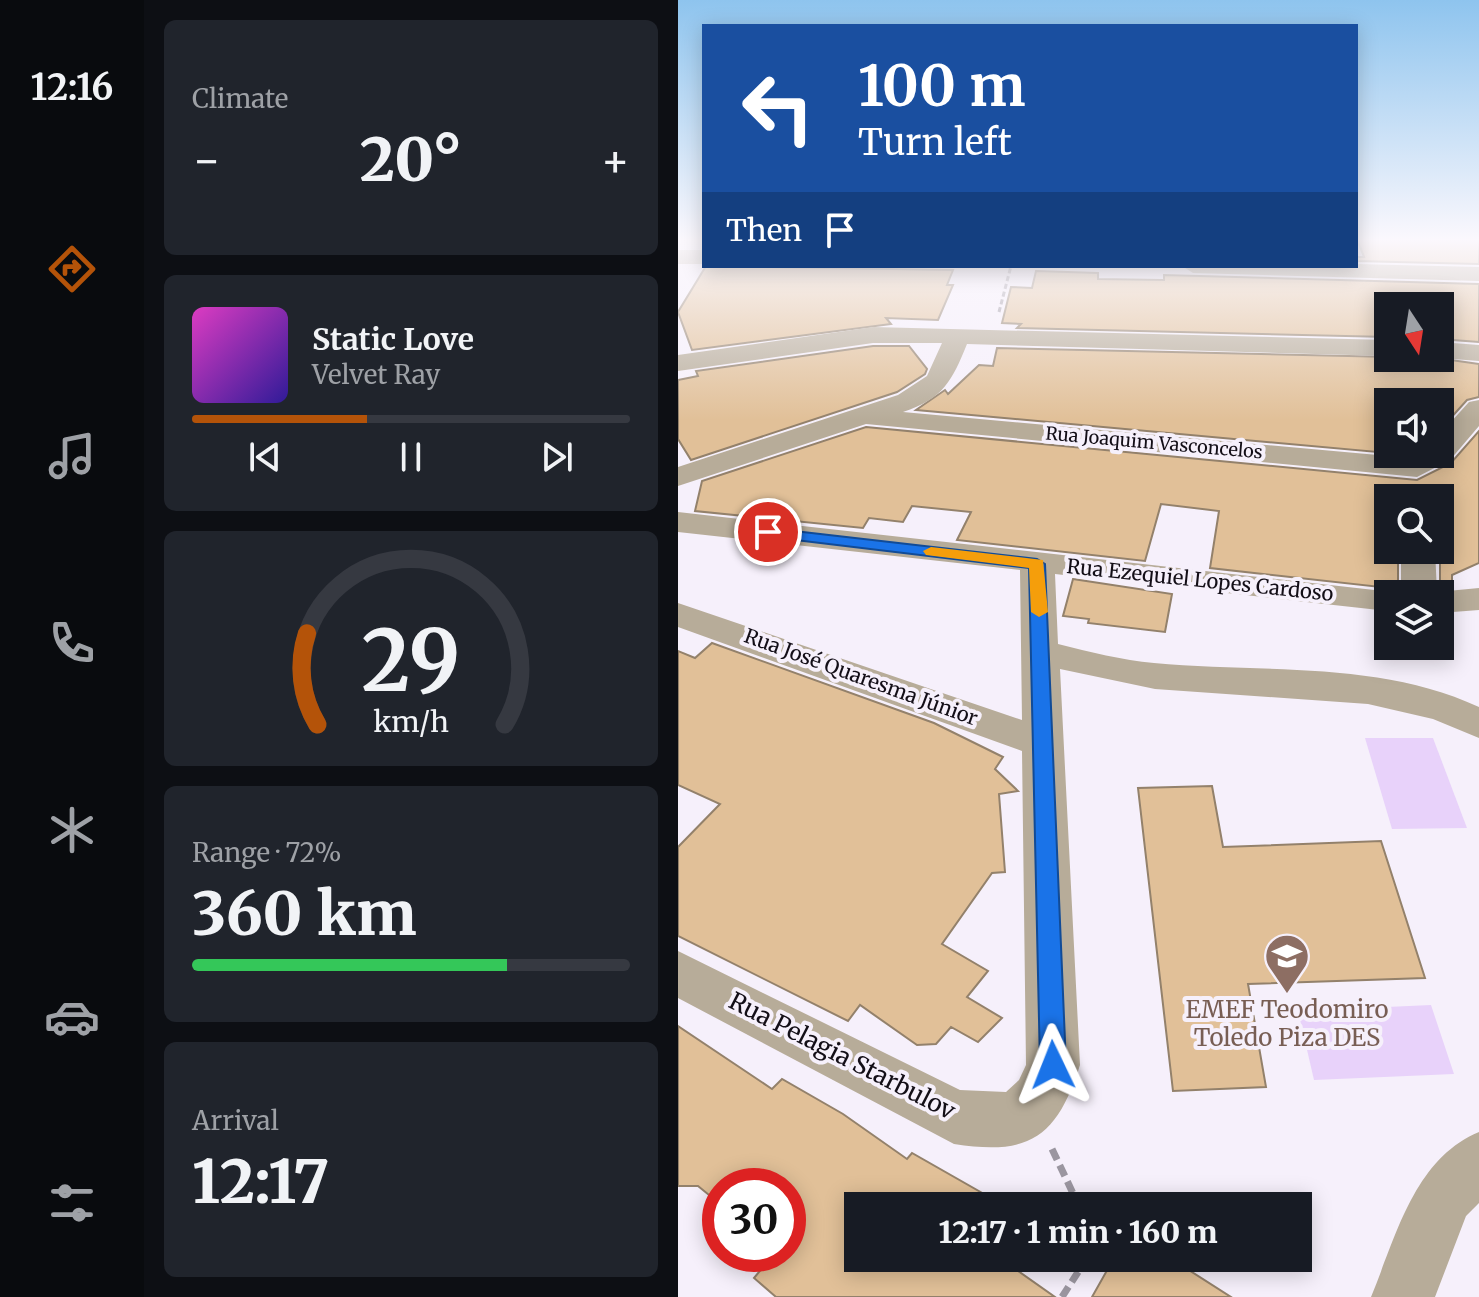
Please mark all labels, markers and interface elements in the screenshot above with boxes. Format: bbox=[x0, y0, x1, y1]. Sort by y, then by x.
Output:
text: 100 m bbox=[858, 51, 1026, 121]
icon: left bbox=[726, 56, 830, 160]
text: 12:16 bbox=[31, 65, 113, 110]
text: Climate bbox=[192, 82, 288, 115]
text: Turn left bbox=[858, 120, 1012, 165]
text: 20° bbox=[360, 122, 462, 197]
text: − bbox=[192, 133, 221, 188]
text: + bbox=[601, 133, 630, 188]
icon: arrive bbox=[818, 208, 862, 252]
text: Then bbox=[726, 211, 802, 249]
icon: directions bbox=[44, 241, 100, 297]
north arrow bbox=[1374, 292, 1454, 372]
map controls bbox=[1374, 292, 1454, 660]
text: Static Love bbox=[312, 320, 474, 358]
text: Velvet Ray bbox=[312, 358, 440, 391]
button: sound bbox=[1374, 388, 1454, 468]
street label: Rua Joaquim Vasconcelos bbox=[1044, 422, 1264, 463]
icon: music bbox=[44, 428, 100, 484]
icon: previous bbox=[243, 435, 287, 479]
icon: pause bbox=[389, 435, 433, 479]
icon: next bbox=[535, 435, 579, 479]
button: search bbox=[1374, 484, 1454, 564]
pin bbox=[734, 498, 802, 566]
icon: arrive bbox=[746, 510, 790, 554]
street label: Rua Ezequiel Lopes Cardoso bbox=[1066, 553, 1335, 606]
button: layers bbox=[1374, 580, 1454, 660]
text: 29 bbox=[362, 608, 460, 713]
icon: phone bbox=[44, 615, 100, 671]
street label: Rua José Quaresma Júnior bbox=[741, 623, 981, 730]
text: km/h bbox=[373, 704, 449, 740]
icon: climate bbox=[44, 802, 100, 858]
text: Range · 72% bbox=[192, 836, 341, 869]
text: 360 km bbox=[192, 876, 417, 951]
school or university icon: EMEF Teodomiro Toledo Piza DES bbox=[1263, 932, 1311, 995]
street label: Rua Pelagia Starbulov bbox=[724, 985, 961, 1126]
icon: car bbox=[44, 989, 100, 1045]
place label: EMEF Teodomiro Toledo Piza DES bbox=[1186, 994, 1388, 1053]
position arrow bbox=[1011, 1023, 1095, 1107]
text: Arrival bbox=[192, 1104, 279, 1137]
text: 12:17 bbox=[192, 1144, 329, 1219]
speed limit sign: 30 bbox=[702, 1168, 806, 1272]
icon: filters bbox=[44, 1175, 100, 1231]
text: 12:17 · 1 min · 160 m bbox=[938, 1213, 1218, 1251]

